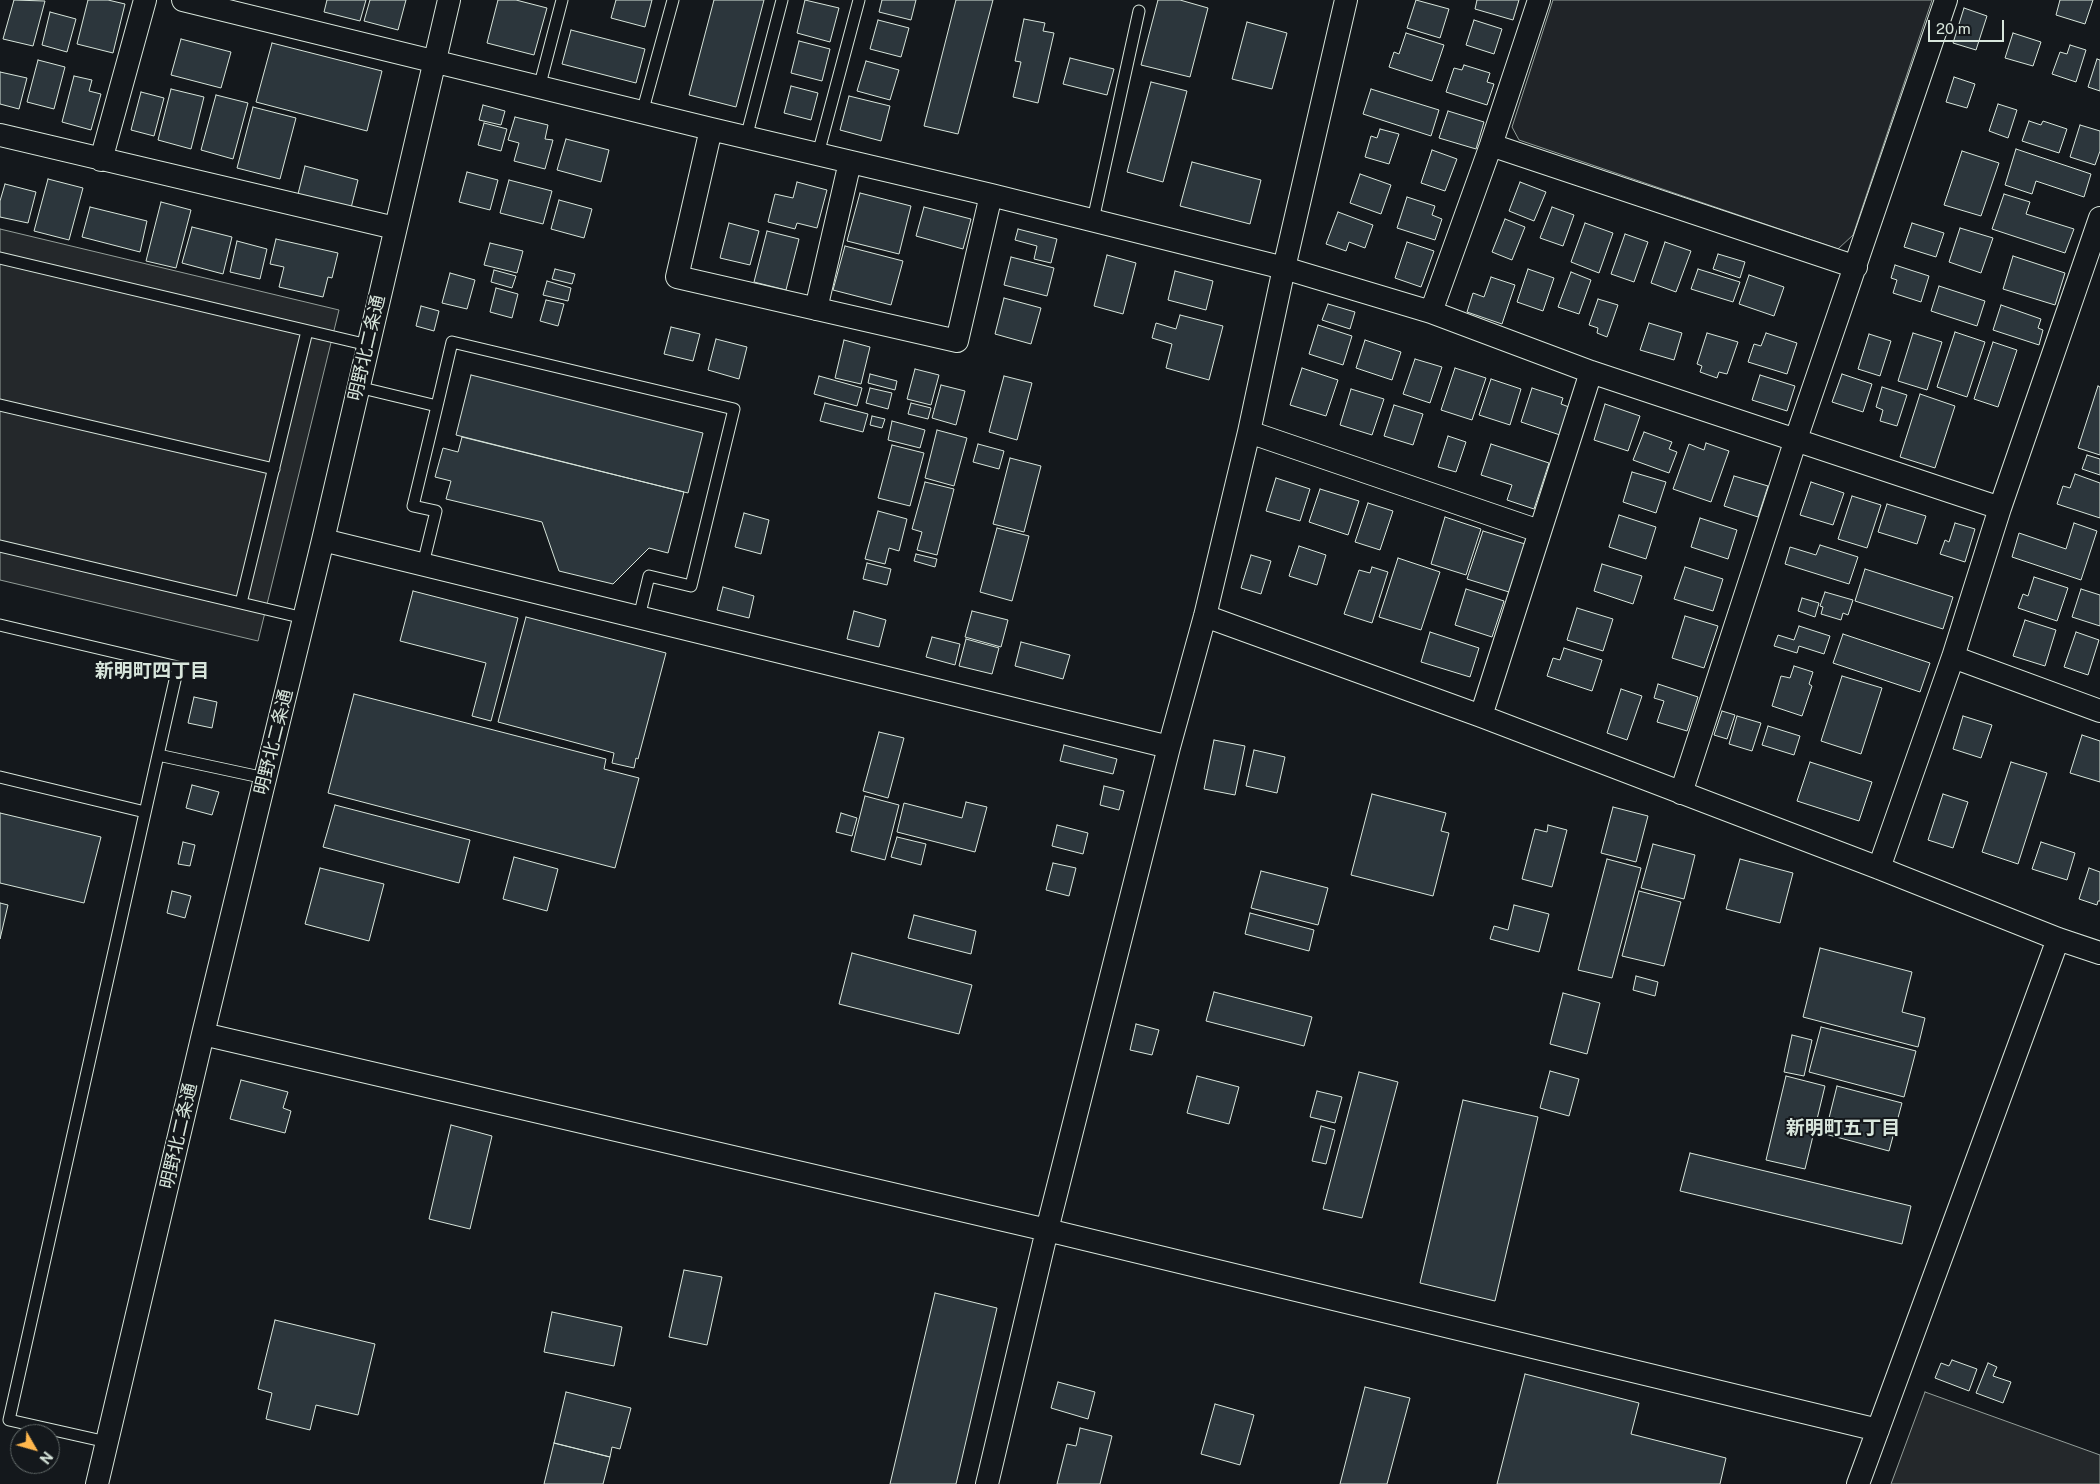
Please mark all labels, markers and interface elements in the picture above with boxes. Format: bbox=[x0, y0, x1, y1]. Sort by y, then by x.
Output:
scale bar bbox=[1930, 10, 2006, 42]
text: 20 m bbox=[1936, 20, 1971, 37]
street label: 明野北二条通 bbox=[344, 293, 390, 403]
district label: 新明町四丁目 bbox=[95, 660, 209, 682]
street label: 明野北二条通 bbox=[250, 687, 298, 797]
street label: 明野北二条通 bbox=[156, 1081, 202, 1191]
district label: 新明町五丁目 bbox=[1786, 1117, 1900, 1139]
north arrow bbox=[10, 1424, 60, 1474]
text: N bbox=[36, 1448, 56, 1467]

